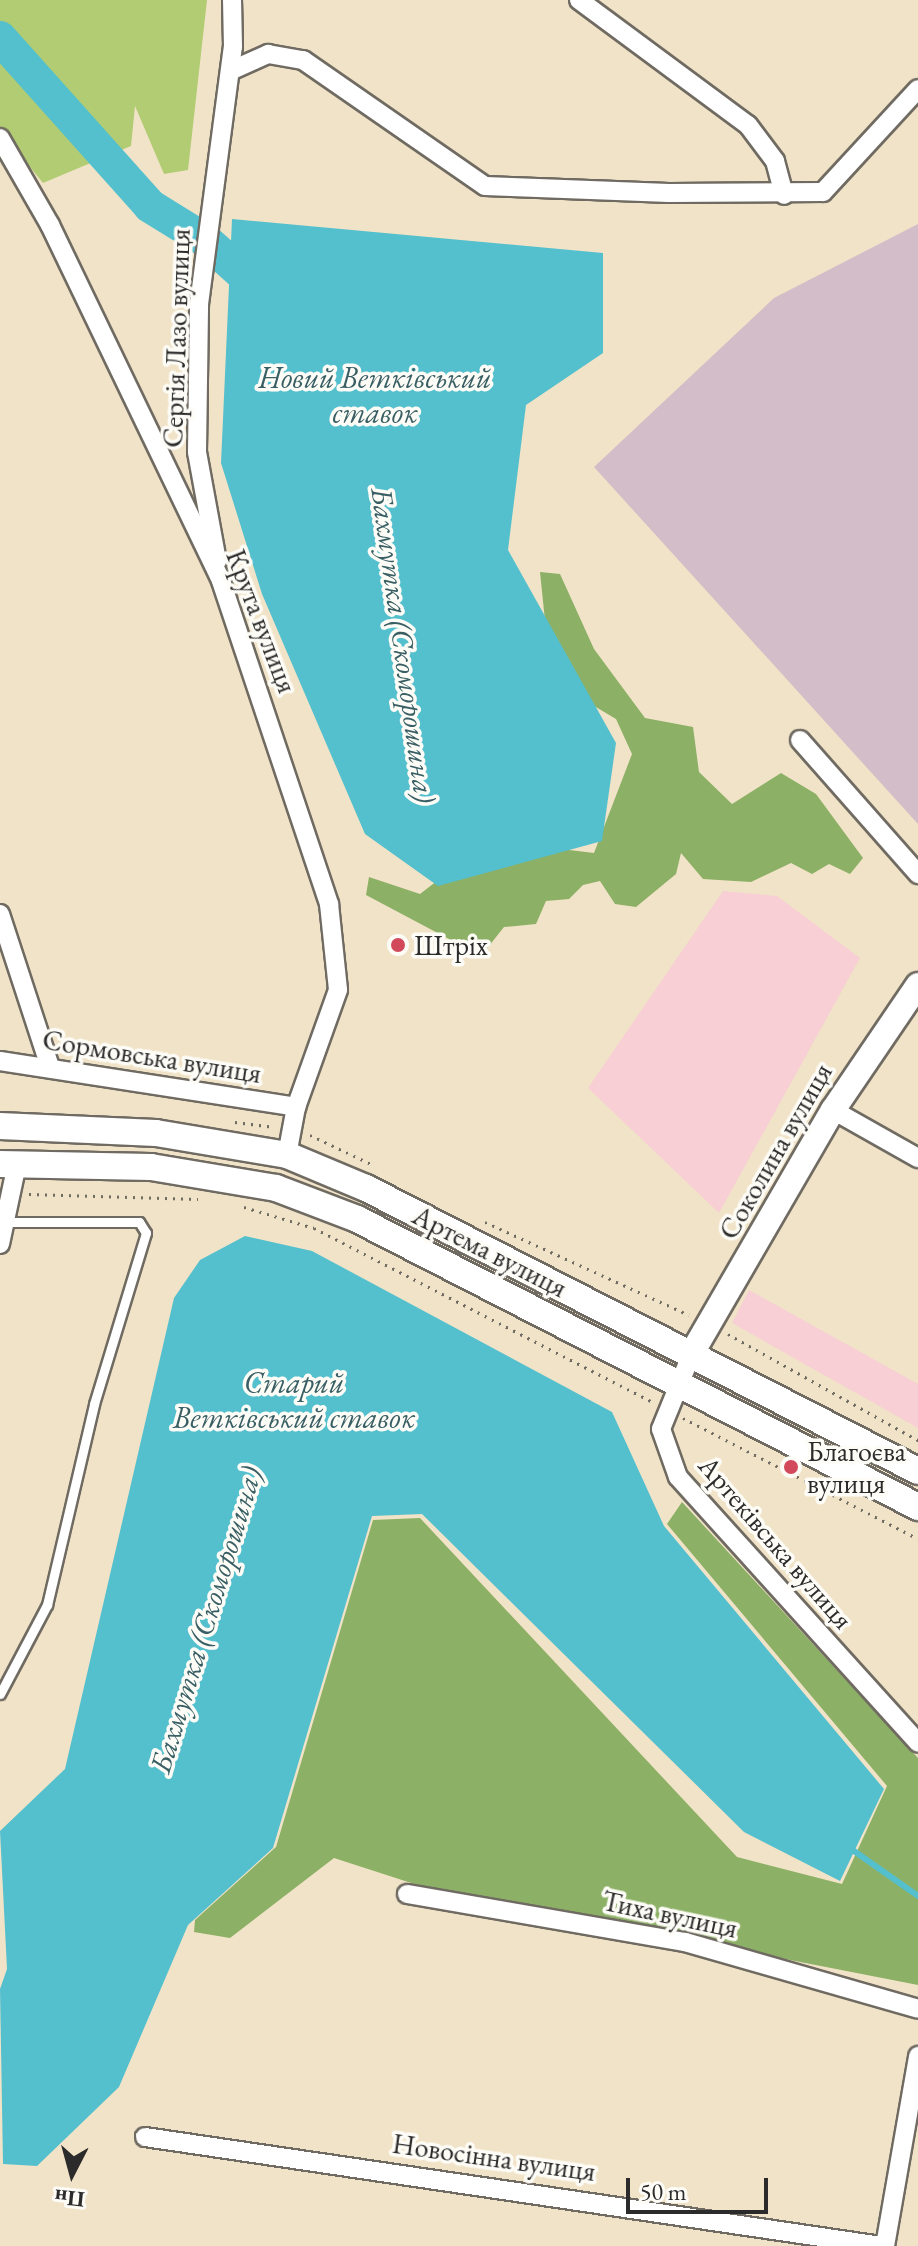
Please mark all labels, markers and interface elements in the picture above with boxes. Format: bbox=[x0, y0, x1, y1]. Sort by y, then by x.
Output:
street label: Сергія Лазо вулиця bbox=[155, 228, 197, 448]
water label: Новий Ветківський ставок bbox=[259, 360, 491, 430]
water label: Бахмутка (Скоморошина) bbox=[363, 485, 443, 805]
street label: Крута вулиця bbox=[219, 544, 305, 698]
place label: Штріх bbox=[414, 928, 488, 962]
marker: Штріх bbox=[389, 936, 407, 954]
street label: Сормовська вулиця bbox=[40, 1022, 264, 1090]
street label: Соколина вулиця bbox=[711, 1057, 839, 1245]
street label: Артема вулиця bbox=[407, 1198, 573, 1304]
water label: Старий Ветківський ставок bbox=[173, 1365, 415, 1436]
place label: Благоєва вулиця bbox=[807, 1434, 906, 1500]
street label: Артеківська вулиця bbox=[692, 1449, 860, 1635]
marker: Благоєва вулиця bbox=[782, 1458, 800, 1476]
water label: Бахмутка (Скоморошина) bbox=[142, 1463, 270, 1777]
street label: Тиха вулиця bbox=[599, 1883, 741, 1945]
street label: Новосінна вулиця bbox=[390, 2126, 598, 2188]
north arrow bbox=[32, 2134, 112, 2214]
scale bar bbox=[630, 2162, 772, 2212]
text: 50 m bbox=[640, 2176, 687, 2207]
text: Пн bbox=[53, 2182, 86, 2214]

